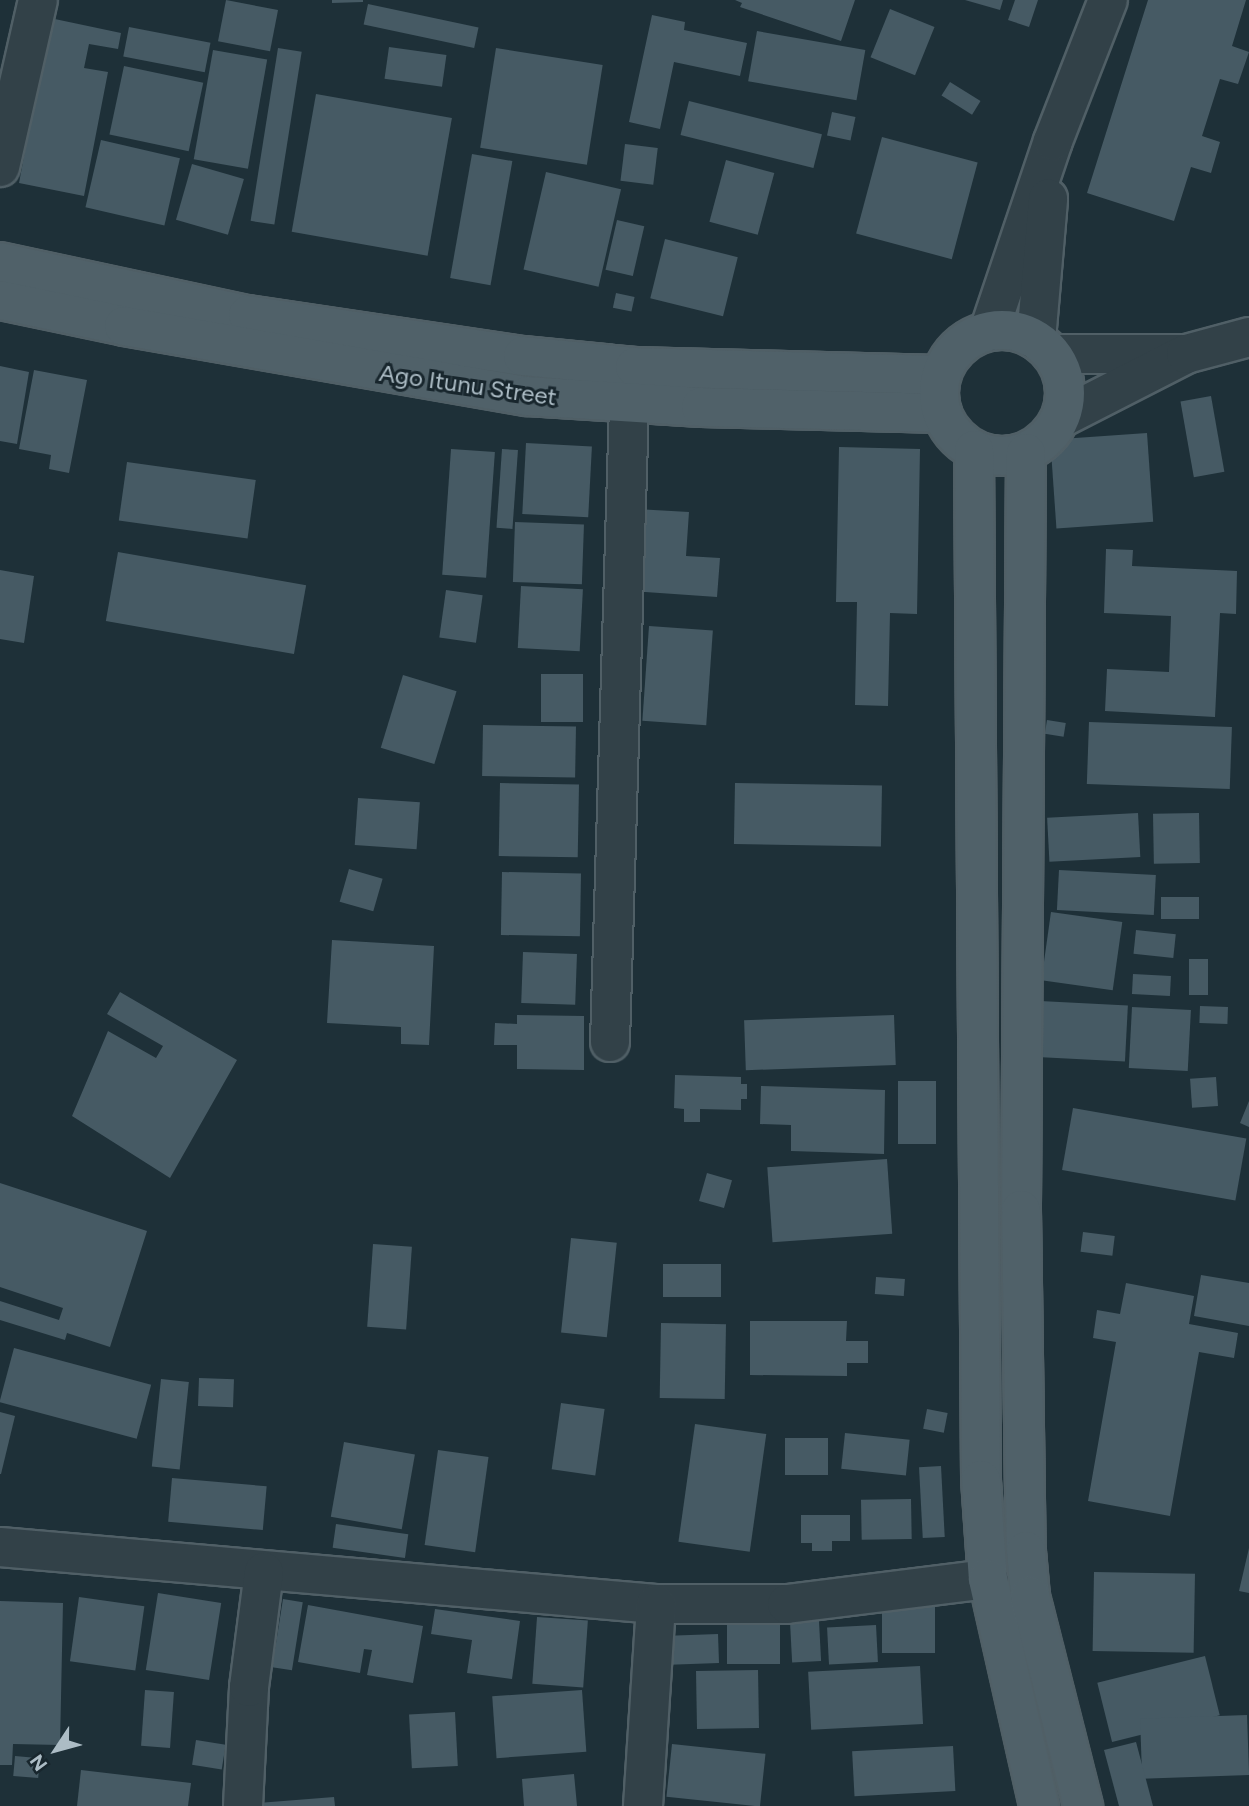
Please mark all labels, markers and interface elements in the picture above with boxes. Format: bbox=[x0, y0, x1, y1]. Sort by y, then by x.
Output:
street label: Ago Itunu Street bbox=[377, 358, 559, 412]
north arrow bbox=[21, 1715, 91, 1785]
text: N bbox=[25, 1750, 52, 1775]

